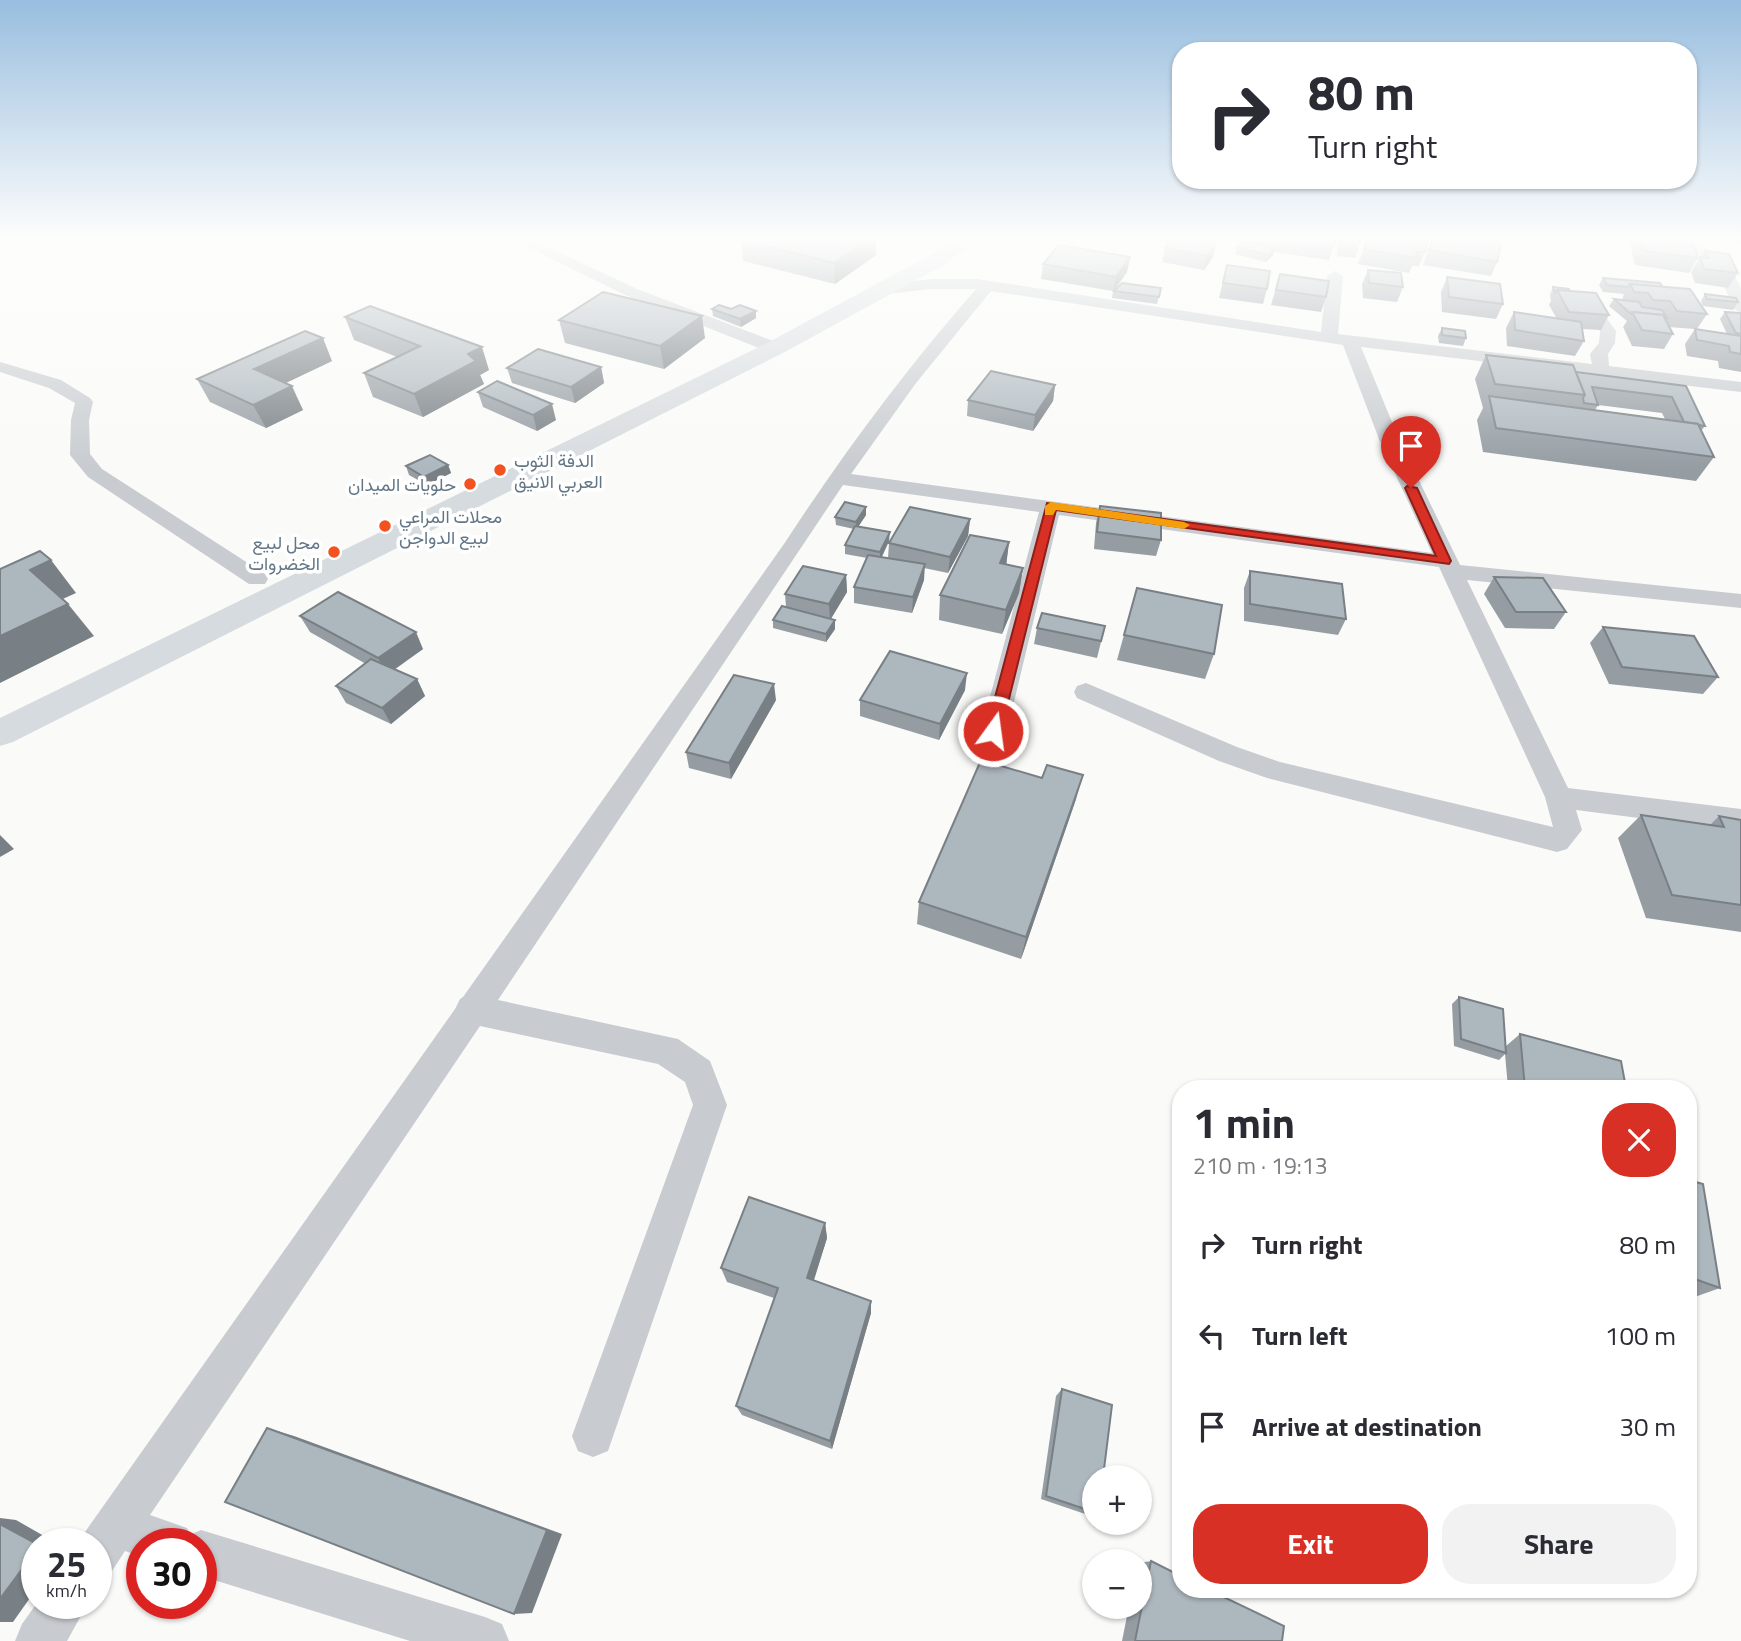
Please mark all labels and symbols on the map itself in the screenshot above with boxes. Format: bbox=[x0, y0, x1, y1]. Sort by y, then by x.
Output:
pin bbox=[1381, 416, 1441, 488]
place label: الدفة الثوب العربي الانيق bbox=[514, 447, 603, 497]
marker: الدفة الثوب العربي الانيق bbox=[492, 462, 508, 478]
place label: حلويات الميدان bbox=[348, 471, 456, 498]
marker: حلويات الميدان bbox=[462, 476, 478, 492]
place label: محلات المراعي لبيع الدواجن bbox=[399, 503, 502, 551]
marker: محلات المراعي لبيع الدواجن bbox=[377, 518, 393, 534]
place label: محل لبيع الخضروات bbox=[248, 529, 320, 577]
marker: محل لبيع الخضروات bbox=[326, 544, 342, 560]
position arrow bbox=[956, 694, 1030, 768]
speed limit sign: 30 bbox=[126, 1528, 217, 1619]

